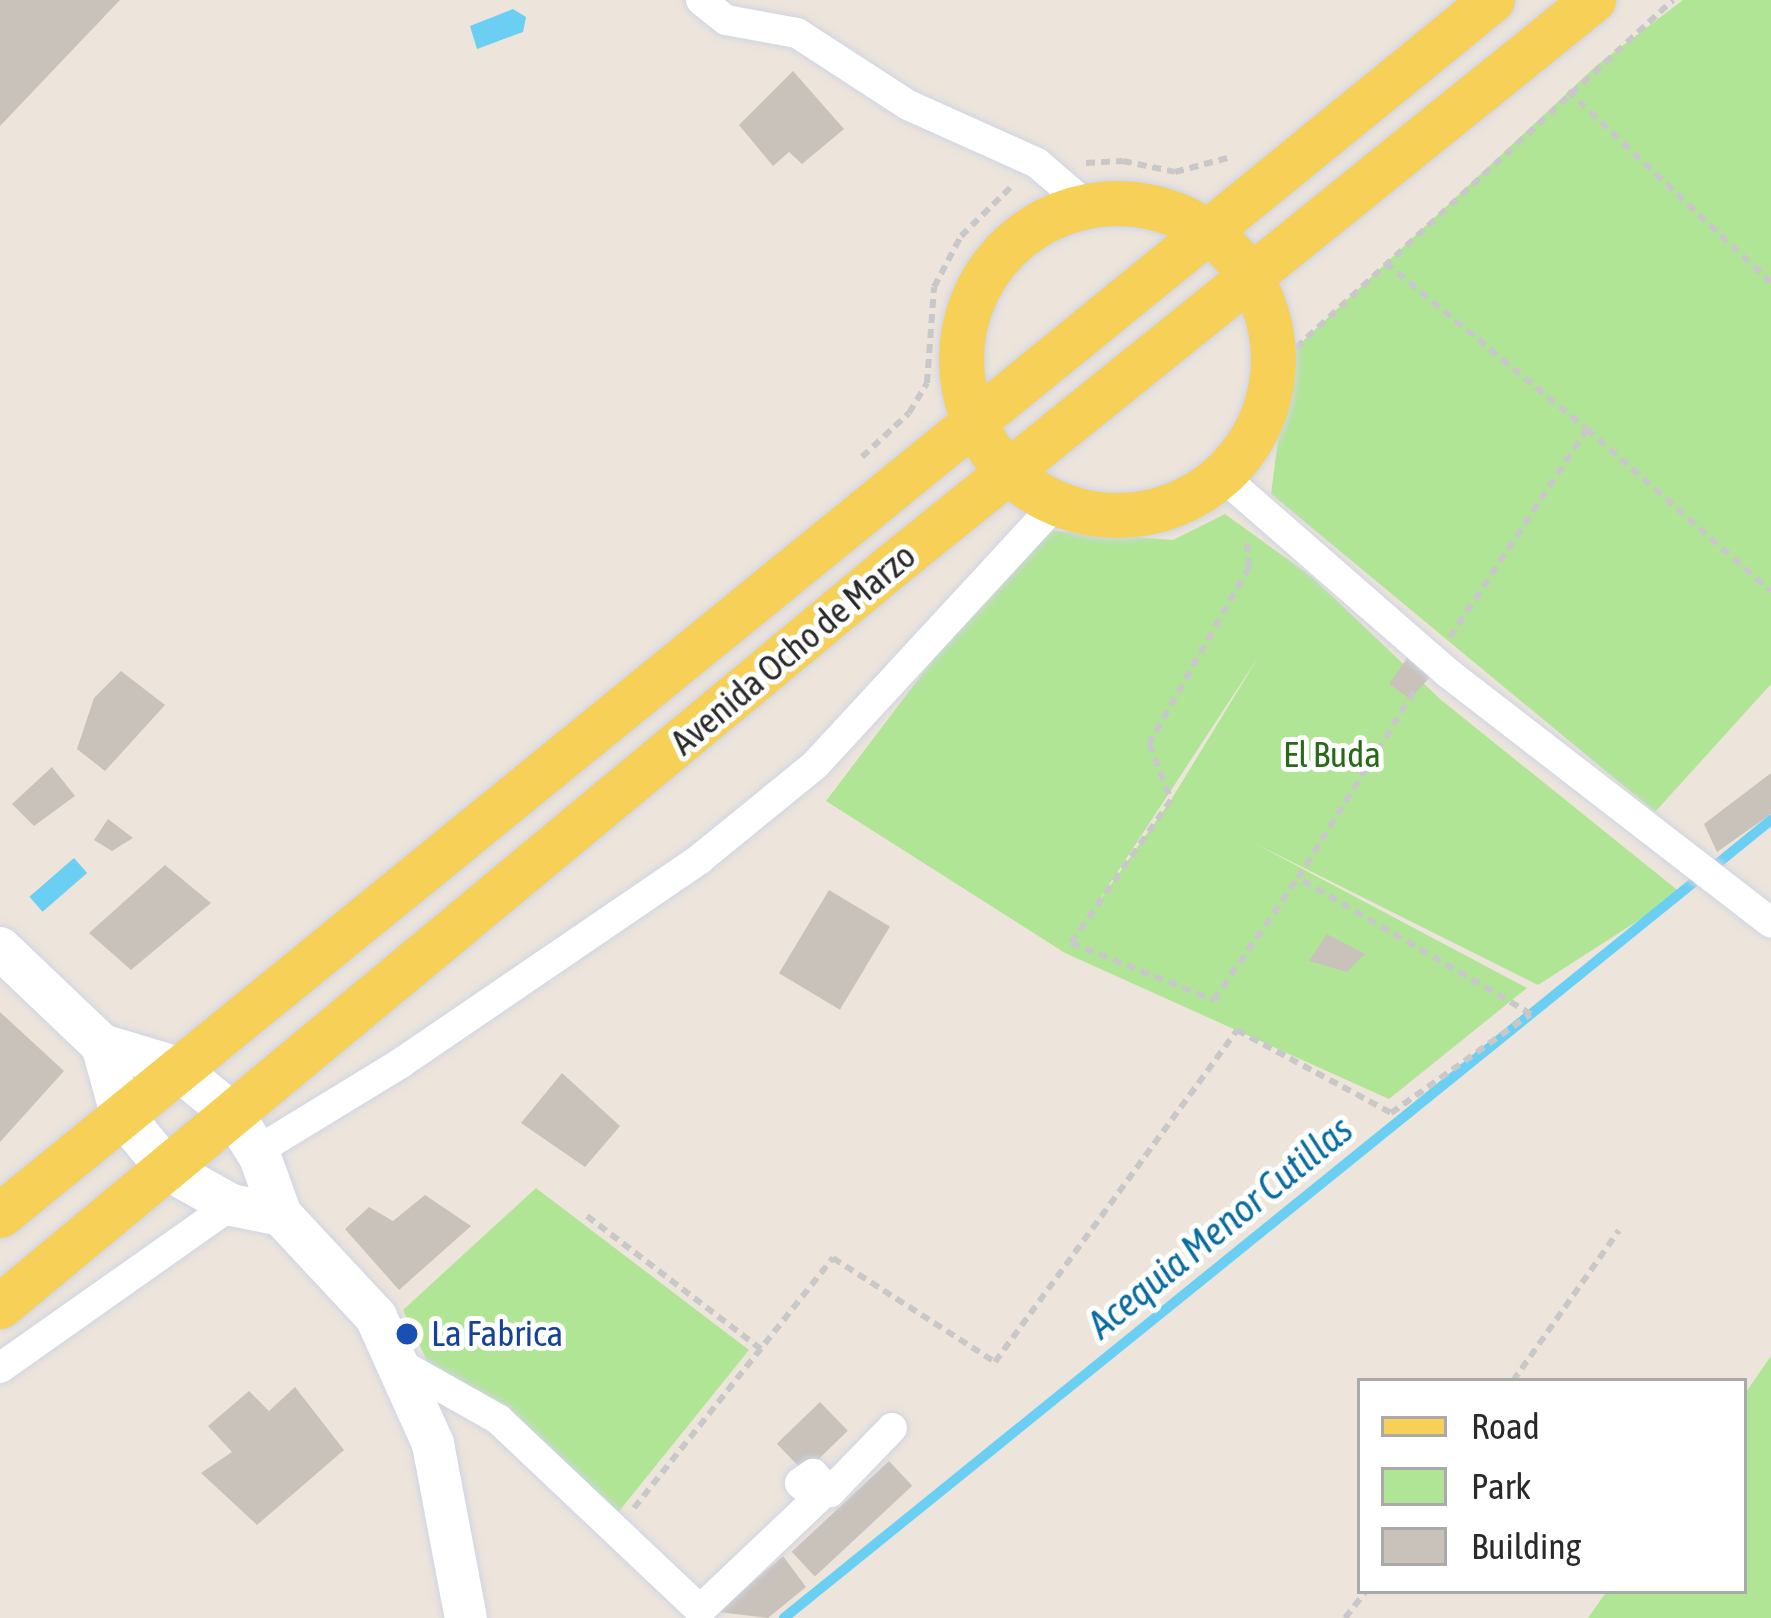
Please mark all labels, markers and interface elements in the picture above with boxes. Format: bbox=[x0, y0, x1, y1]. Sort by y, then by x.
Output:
street label: Avenida Ocho de Marzo bbox=[662, 534, 924, 764]
park label: El Buda bbox=[1283, 733, 1381, 777]
water label: Acequia Menor Cutillas bbox=[1078, 1106, 1362, 1348]
place label: La Fabrica bbox=[431, 1312, 563, 1356]
marker: La Fabrica bbox=[394, 1321, 420, 1347]
legend bbox=[1357, 1378, 1747, 1594]
text: Road bbox=[1471, 1405, 1540, 1447]
text: Park bbox=[1471, 1465, 1531, 1507]
text: Building bbox=[1471, 1525, 1581, 1567]

